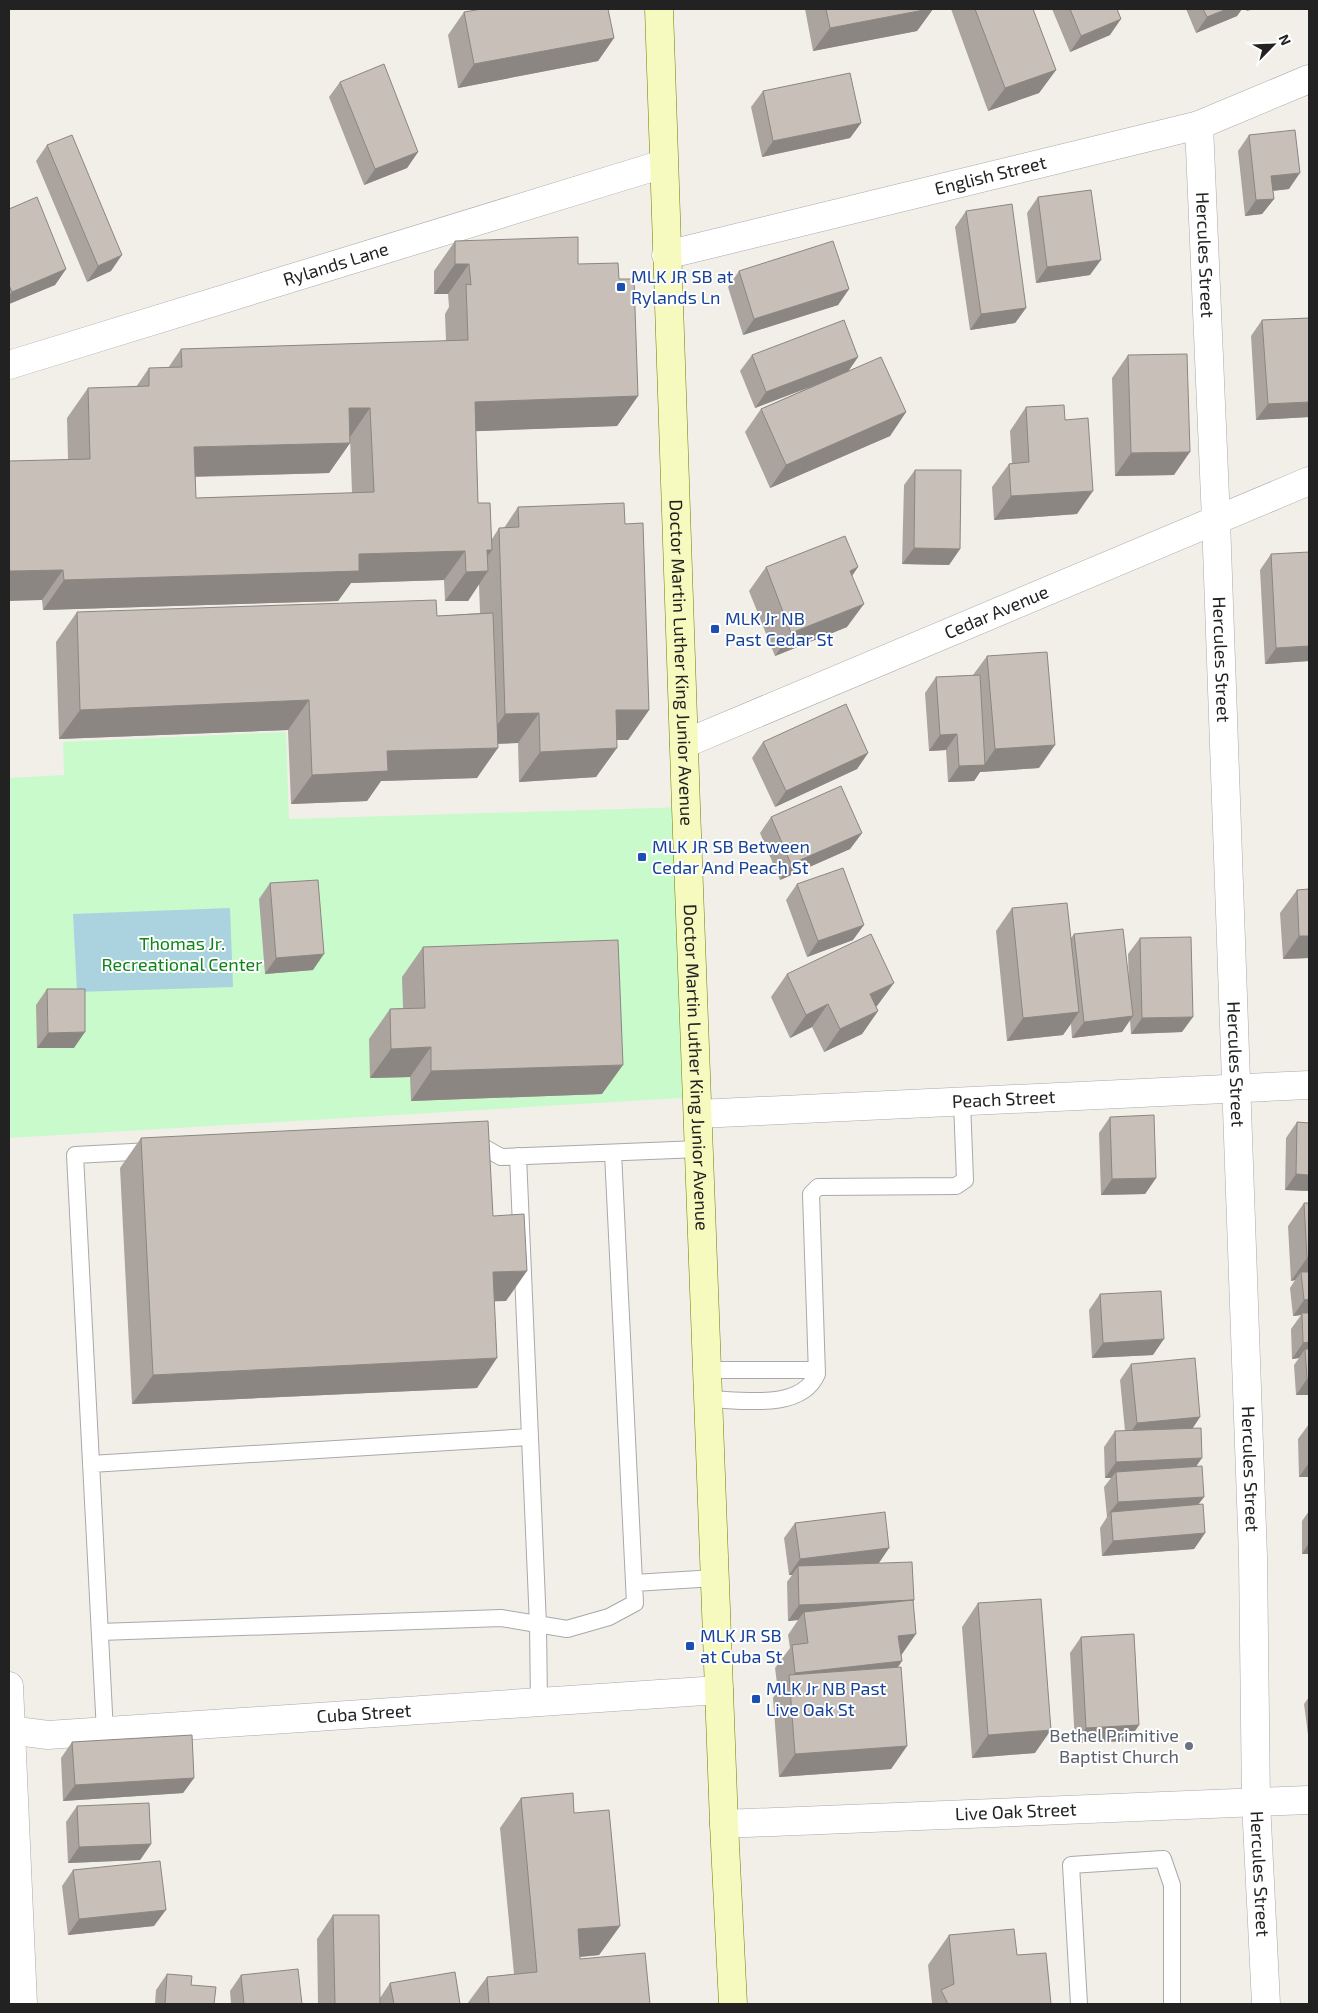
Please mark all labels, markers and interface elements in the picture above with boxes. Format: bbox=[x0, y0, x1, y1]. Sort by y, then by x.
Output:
north arrow bbox=[1248, 20, 1298, 70]
text: N bbox=[1276, 31, 1295, 48]
street label: English Street bbox=[932, 151, 1048, 199]
street label: Hercules Street bbox=[1192, 191, 1219, 318]
street label: Rylands Lane bbox=[280, 237, 391, 290]
place label: MLK JR SB at Rylands Ln bbox=[631, 265, 734, 308]
marker: MLK JR SB at Rylands Ln bbox=[615, 281, 627, 293]
street label: Doctor Martin Luther King Junior Avenue bbox=[666, 499, 699, 826]
street label: Cedar Avenue bbox=[941, 580, 1051, 643]
street label: Hercules Street bbox=[1209, 596, 1235, 723]
place label: MLK Jr NB Past Cedar St bbox=[725, 607, 833, 650]
marker: MLK Jr NB Past Cedar St bbox=[709, 623, 721, 635]
place label: MLK JR SB Between Cedar And Peach St bbox=[652, 835, 810, 878]
marker: MLK JR SB Between Cedar And Peach St bbox=[636, 851, 648, 863]
street label: Doctor Martin Luther King Junior Avenue bbox=[680, 904, 714, 1231]
park label: Thomas Jr. Recreational Center bbox=[102, 932, 262, 975]
street label: Hercules Street bbox=[1223, 1001, 1250, 1128]
street label: Peach Street bbox=[951, 1085, 1056, 1112]
street label: Hercules Street bbox=[1238, 1406, 1264, 1532]
place label: MLK JR SB at Cuba St bbox=[700, 1624, 782, 1667]
marker: MLK JR SB at Cuba St bbox=[684, 1640, 696, 1652]
place label: MLK Jr NB Past Live Oak St bbox=[766, 1677, 887, 1720]
marker: MLK Jr NB Past Live Oak St bbox=[750, 1693, 762, 1705]
street label: Cuba Street bbox=[316, 1699, 412, 1727]
place label: Bethel Primitive Baptist Church bbox=[1049, 1724, 1179, 1767]
marker: Bethel Primitive Baptist Church bbox=[1183, 1740, 1195, 1752]
street label: Live Oak Street bbox=[954, 1798, 1077, 1825]
street label: Hercules Street bbox=[1246, 1810, 1275, 1937]

